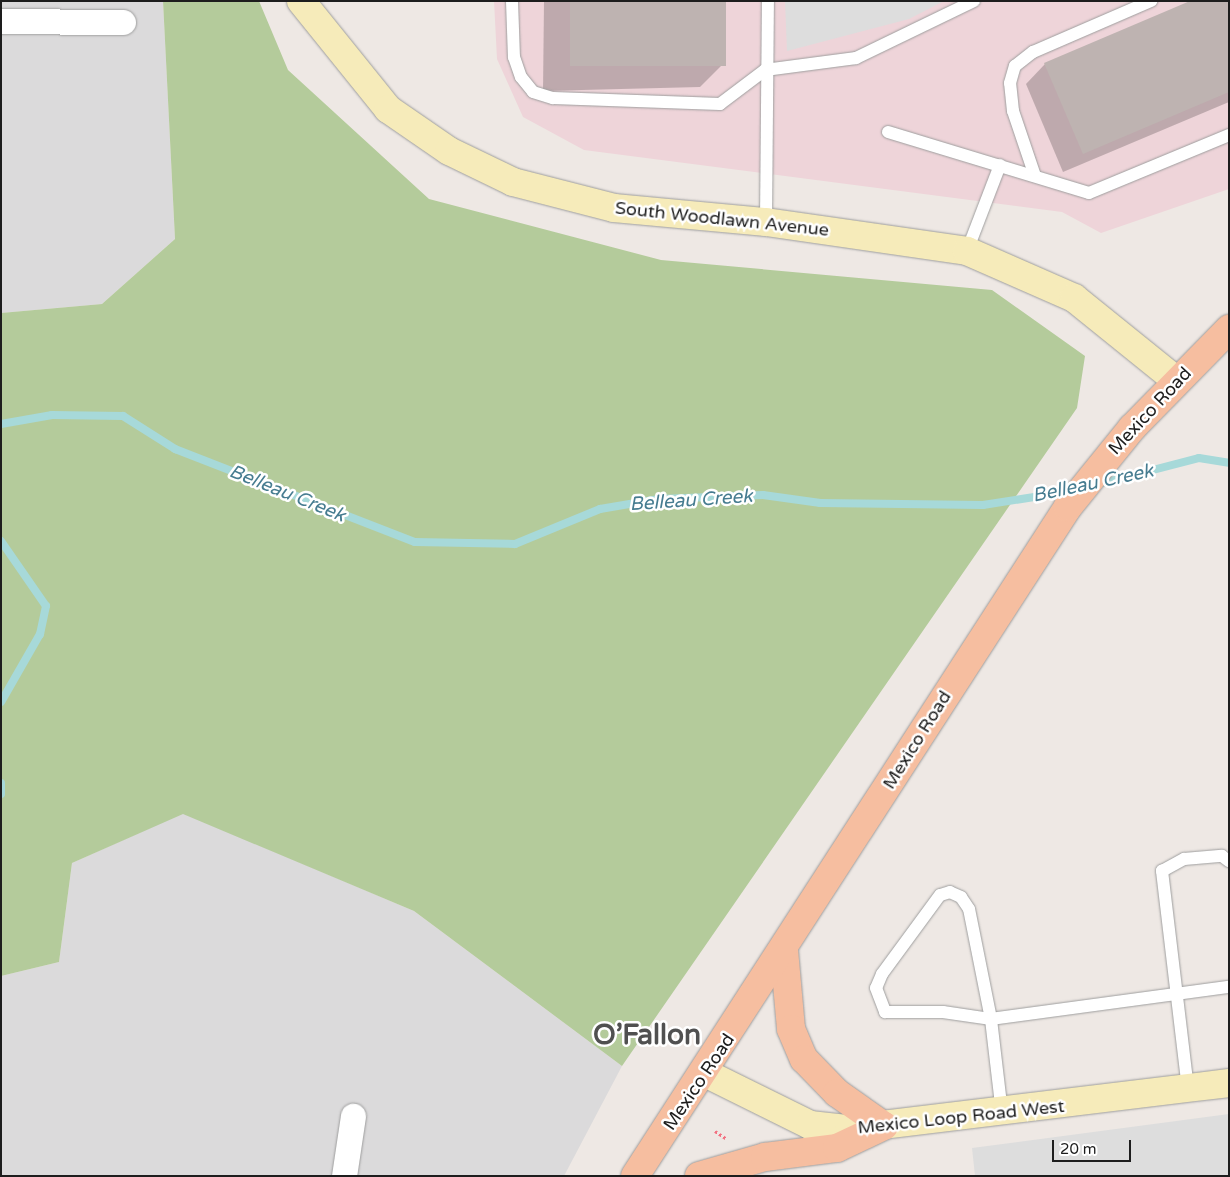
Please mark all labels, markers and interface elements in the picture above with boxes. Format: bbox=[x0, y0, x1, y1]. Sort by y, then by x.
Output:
street label: South Woodlawn Avenue bbox=[614, 197, 830, 241]
street label: Mexico Road bbox=[1104, 363, 1196, 459]
water label: Belleau Creek bbox=[226, 460, 348, 528]
water label: Belleau Creek bbox=[1030, 460, 1156, 508]
water label: Belleau Creek bbox=[629, 485, 753, 517]
street label: Mexico Road bbox=[878, 687, 956, 793]
district label: O’Fallon bbox=[593, 1018, 701, 1052]
street label: Mexico Road bbox=[659, 1030, 739, 1134]
street label: Mexico Loop Road West bbox=[857, 1095, 1065, 1139]
scale bar bbox=[1055, 1130, 1134, 1162]
text: 20 m bbox=[1060, 1140, 1097, 1158]

